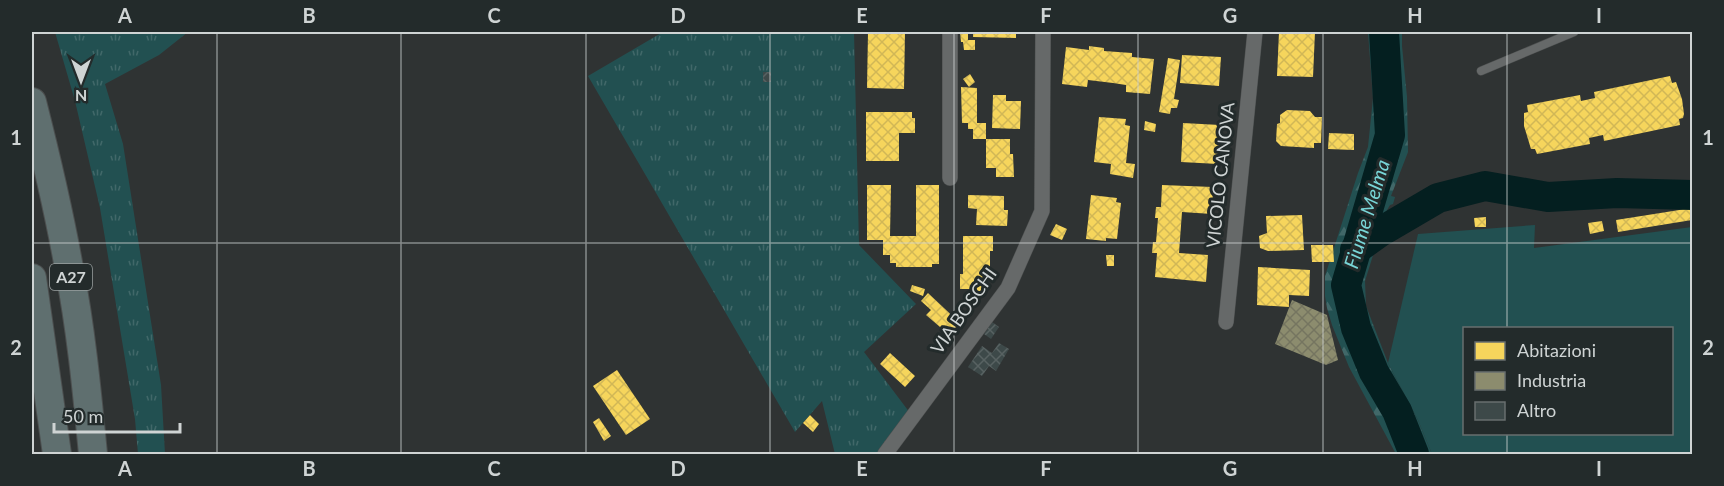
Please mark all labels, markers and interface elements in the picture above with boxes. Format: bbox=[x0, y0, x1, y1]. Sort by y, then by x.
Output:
text: A bbox=[117, 3, 132, 27]
text: B bbox=[302, 3, 316, 27]
text: C bbox=[487, 3, 501, 27]
text: D bbox=[670, 3, 686, 27]
text: E bbox=[856, 3, 868, 27]
text: F bbox=[1040, 3, 1052, 27]
text: G bbox=[1223, 3, 1237, 27]
text: H bbox=[1407, 3, 1423, 27]
text: I bbox=[1596, 3, 1602, 27]
north arrow bbox=[51, 51, 111, 111]
text: N bbox=[75, 87, 87, 106]
street label: VICOLO CANOVA bbox=[1201, 100, 1239, 249]
text: 1 bbox=[10, 125, 22, 149]
text: 1 bbox=[1702, 125, 1714, 149]
water label: Fiume Melma bbox=[1338, 156, 1394, 271]
street label: VIA BOSCHI bbox=[925, 263, 1001, 358]
road number: A27 bbox=[50, 264, 92, 290]
legend bbox=[1463, 327, 1673, 435]
text: 2 bbox=[10, 335, 22, 359]
text: 2 bbox=[1702, 335, 1714, 359]
text: Abitazioni bbox=[1517, 339, 1596, 361]
text: Industria bbox=[1517, 369, 1586, 391]
scale bar bbox=[54, 396, 180, 434]
text: Altro bbox=[1517, 399, 1556, 421]
text: 50 m bbox=[63, 405, 103, 427]
text: A bbox=[117, 456, 132, 480]
text: B bbox=[302, 456, 316, 480]
text: C bbox=[487, 456, 501, 480]
text: D bbox=[670, 456, 686, 480]
text: E bbox=[856, 456, 868, 480]
text: F bbox=[1040, 456, 1052, 480]
text: G bbox=[1223, 456, 1237, 480]
text: H bbox=[1407, 456, 1423, 480]
text: I bbox=[1596, 456, 1602, 480]

